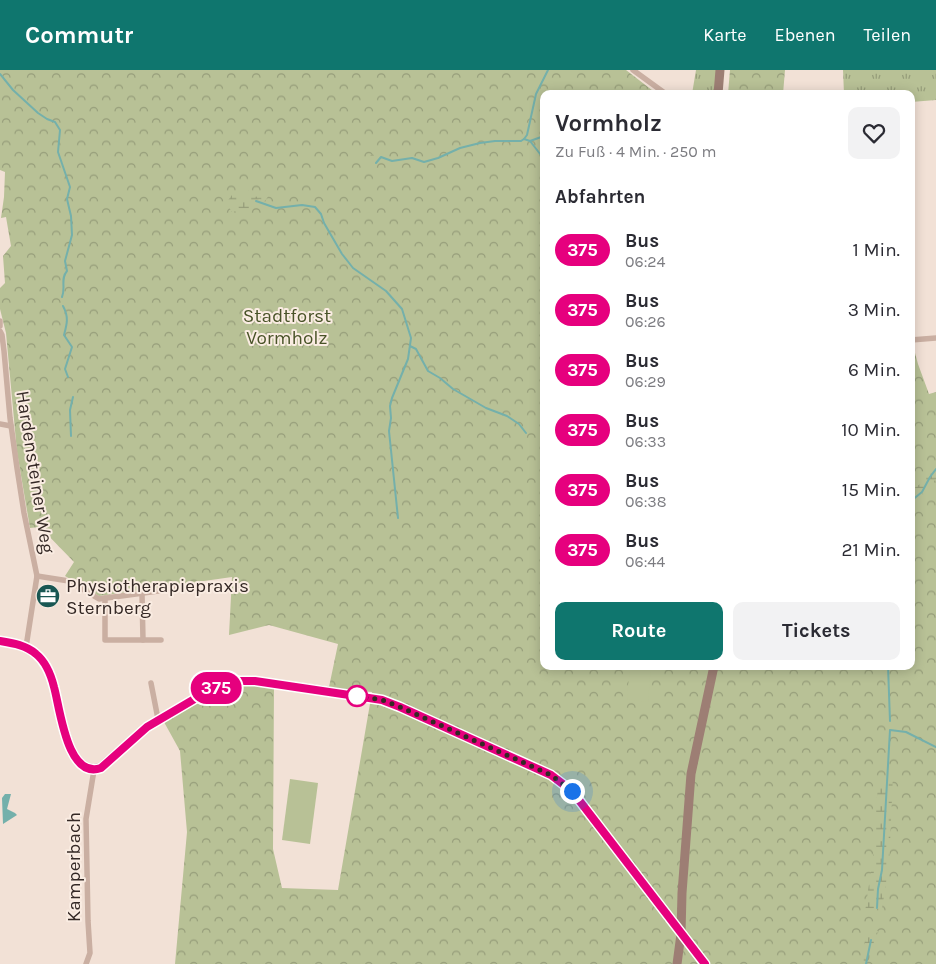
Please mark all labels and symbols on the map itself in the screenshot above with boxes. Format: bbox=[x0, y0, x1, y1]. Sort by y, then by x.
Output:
park label: Stadtforst Vormholz bbox=[243, 305, 331, 349]
street label: Hardensteiner Weg bbox=[11, 389, 59, 555]
place label: Physiotherapiepraxis Sternberg bbox=[66, 575, 249, 619]
office icon: Physiotherapiepraxis Sternberg bbox=[35, 583, 61, 609]
line badge: 375 bbox=[187, 672, 245, 704]
unlabelled marker bbox=[346, 685, 368, 707]
your location bbox=[560, 779, 585, 804]
street label: Kamperbach bbox=[63, 812, 85, 922]

